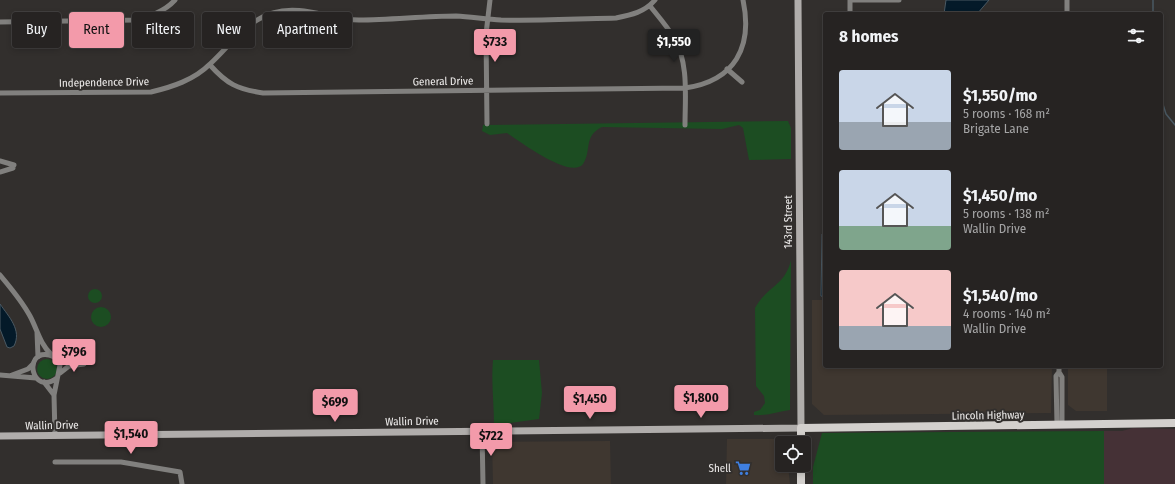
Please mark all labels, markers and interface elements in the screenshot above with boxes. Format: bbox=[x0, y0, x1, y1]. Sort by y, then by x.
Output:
chip: Buy bbox=[12, 12, 61, 48]
chip: Rent bbox=[69, 12, 124, 48]
chip: Filters bbox=[132, 12, 194, 48]
chip: New bbox=[202, 12, 255, 48]
chip: Apartment bbox=[263, 12, 352, 48]
icon: filters bbox=[1125, 25, 1147, 47]
text: 8 homes bbox=[839, 26, 899, 47]
pin: $733 bbox=[471, 29, 519, 63]
pin: $1,550 bbox=[641, 29, 707, 63]
text: $733 bbox=[483, 34, 507, 49]
text: $1,550 bbox=[657, 34, 691, 49]
street label: General Drive bbox=[413, 74, 473, 89]
street label: Independence Drive bbox=[59, 75, 149, 90]
text: $1,550/mo bbox=[963, 85, 1037, 106]
icon: home bbox=[871, 86, 919, 134]
text: 5 rooms · 168 m² bbox=[963, 106, 1050, 121]
text: Brigate Lane bbox=[963, 121, 1029, 136]
text: $1,450/mo bbox=[963, 185, 1037, 206]
icon: home bbox=[871, 186, 919, 234]
street label: 143rd Street bbox=[782, 195, 795, 249]
text: 5 rooms · 138 m² bbox=[963, 206, 1049, 221]
text: Wallin Drive bbox=[963, 221, 1026, 236]
text: $1,540/mo bbox=[963, 285, 1038, 306]
icon: home bbox=[871, 286, 919, 334]
text: 4 rooms · 140 m² bbox=[963, 306, 1050, 321]
text: Wallin Drive bbox=[963, 321, 1026, 336]
pin: $796 bbox=[50, 339, 98, 373]
text: $796 bbox=[61, 344, 87, 359]
pin: $1,800 bbox=[668, 385, 734, 419]
pin: $1,450 bbox=[557, 386, 623, 420]
pin: $699 bbox=[311, 389, 359, 423]
text: $1,800 bbox=[683, 390, 719, 405]
text: $1,450 bbox=[573, 391, 607, 406]
text: $699 bbox=[322, 394, 348, 409]
street label: Lincoln Highway bbox=[952, 408, 1025, 423]
street label: Wallin Drive bbox=[385, 415, 439, 428]
street label: Wallin Drive bbox=[25, 419, 79, 432]
pin: $1,540 bbox=[98, 421, 164, 455]
pin: $722 bbox=[467, 423, 515, 457]
text: $1,540 bbox=[114, 426, 148, 441]
text: $722 bbox=[479, 428, 503, 443]
map controls bbox=[775, 436, 811, 472]
button: locate bbox=[775, 436, 811, 472]
supermarket icon: Shell bbox=[734, 459, 752, 477]
place label: Shell bbox=[709, 462, 731, 475]

